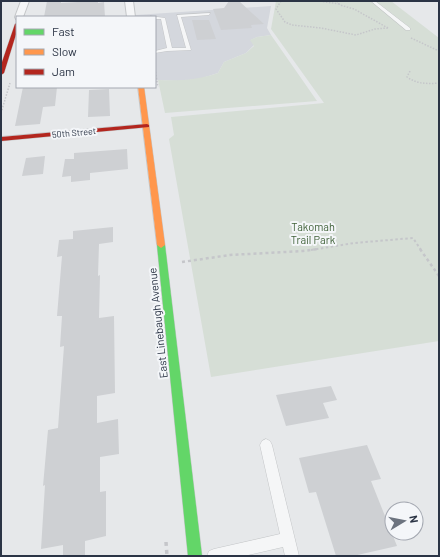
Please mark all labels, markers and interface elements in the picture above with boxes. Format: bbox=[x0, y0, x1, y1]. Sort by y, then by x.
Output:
legend bbox=[16, 16, 156, 88]
text: Fast bbox=[52, 24, 75, 38]
text: Slow bbox=[52, 44, 77, 58]
text: Jam bbox=[52, 64, 75, 78]
street label: 50th Street bbox=[51, 125, 96, 140]
park label: Takomah Trail Park bbox=[291, 220, 336, 246]
street label: East Linebaugh Avenue bbox=[145, 267, 170, 379]
north arrow bbox=[384, 501, 424, 541]
text: N bbox=[407, 514, 421, 524]

